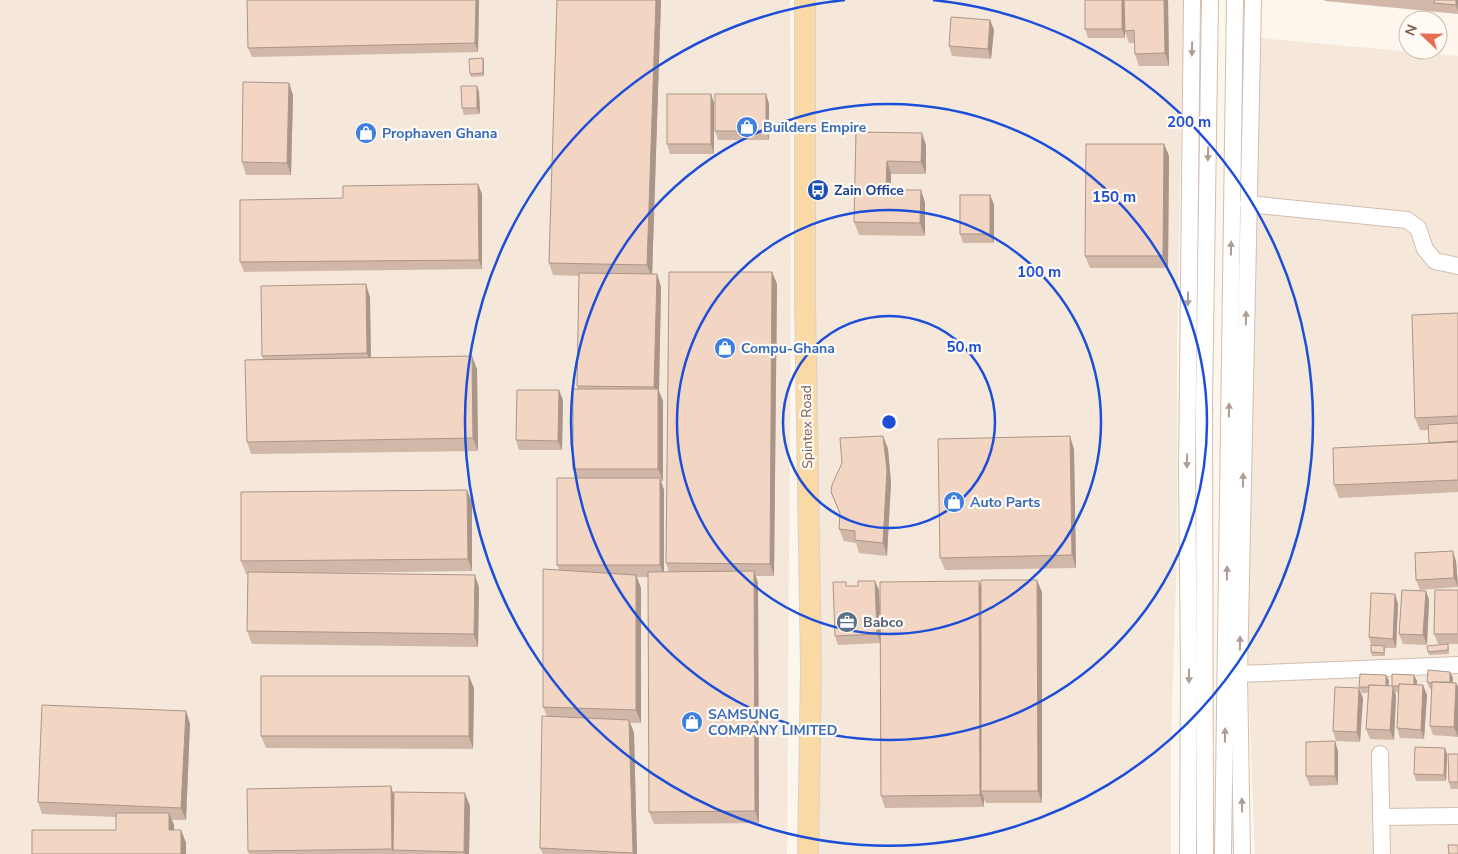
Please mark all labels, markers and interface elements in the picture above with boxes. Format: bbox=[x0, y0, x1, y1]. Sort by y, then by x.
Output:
north arrow bbox=[1398, 10, 1448, 60]
text: N bbox=[1401, 22, 1422, 39]
one-way arrow bbox=[1188, 41, 1196, 57]
text: 200 m bbox=[1167, 112, 1211, 132]
shop icon: Builders Empire bbox=[735, 115, 759, 139]
place label: Builders Empire bbox=[763, 118, 867, 137]
shop icon: Prophaven Ghana bbox=[354, 121, 378, 145]
place label: Prophaven Ghana bbox=[382, 124, 497, 143]
one-way arrow bbox=[1204, 146, 1212, 162]
bus stop icon: Zain Office bbox=[806, 178, 830, 202]
place label: Zain Office bbox=[834, 181, 904, 200]
text: 150 m bbox=[1092, 187, 1136, 207]
one-way arrow bbox=[1227, 240, 1235, 256]
text: 100 m bbox=[1017, 262, 1061, 282]
one-way arrow bbox=[1184, 291, 1192, 307]
one-way arrow bbox=[1242, 310, 1250, 326]
shop icon: Compu-Ghana bbox=[713, 336, 737, 360]
text: 50 m bbox=[946, 337, 982, 357]
place label: Compu-Ghana bbox=[741, 339, 835, 358]
street label: Spintex Road bbox=[797, 385, 817, 469]
one-way arrow bbox=[1225, 402, 1233, 418]
centre of rings bbox=[880, 413, 898, 431]
one-way arrow bbox=[1183, 453, 1191, 469]
one-way arrow bbox=[1239, 472, 1247, 488]
shop icon: Auto Parts bbox=[942, 490, 966, 514]
place label: Auto Parts bbox=[970, 493, 1040, 512]
one-way arrow bbox=[1223, 565, 1231, 581]
office icon: Babco bbox=[835, 610, 859, 634]
place label: Babco bbox=[863, 613, 903, 632]
one-way arrow bbox=[1236, 635, 1244, 651]
one-way arrow bbox=[1185, 668, 1193, 684]
place label: SAMSUNG COMPANY LIMITED bbox=[708, 705, 837, 740]
shop icon: SAMSUNG COMPANY LIMITED bbox=[680, 710, 704, 734]
one-way arrow bbox=[1221, 727, 1229, 743]
one-way arrow bbox=[1238, 797, 1246, 813]

